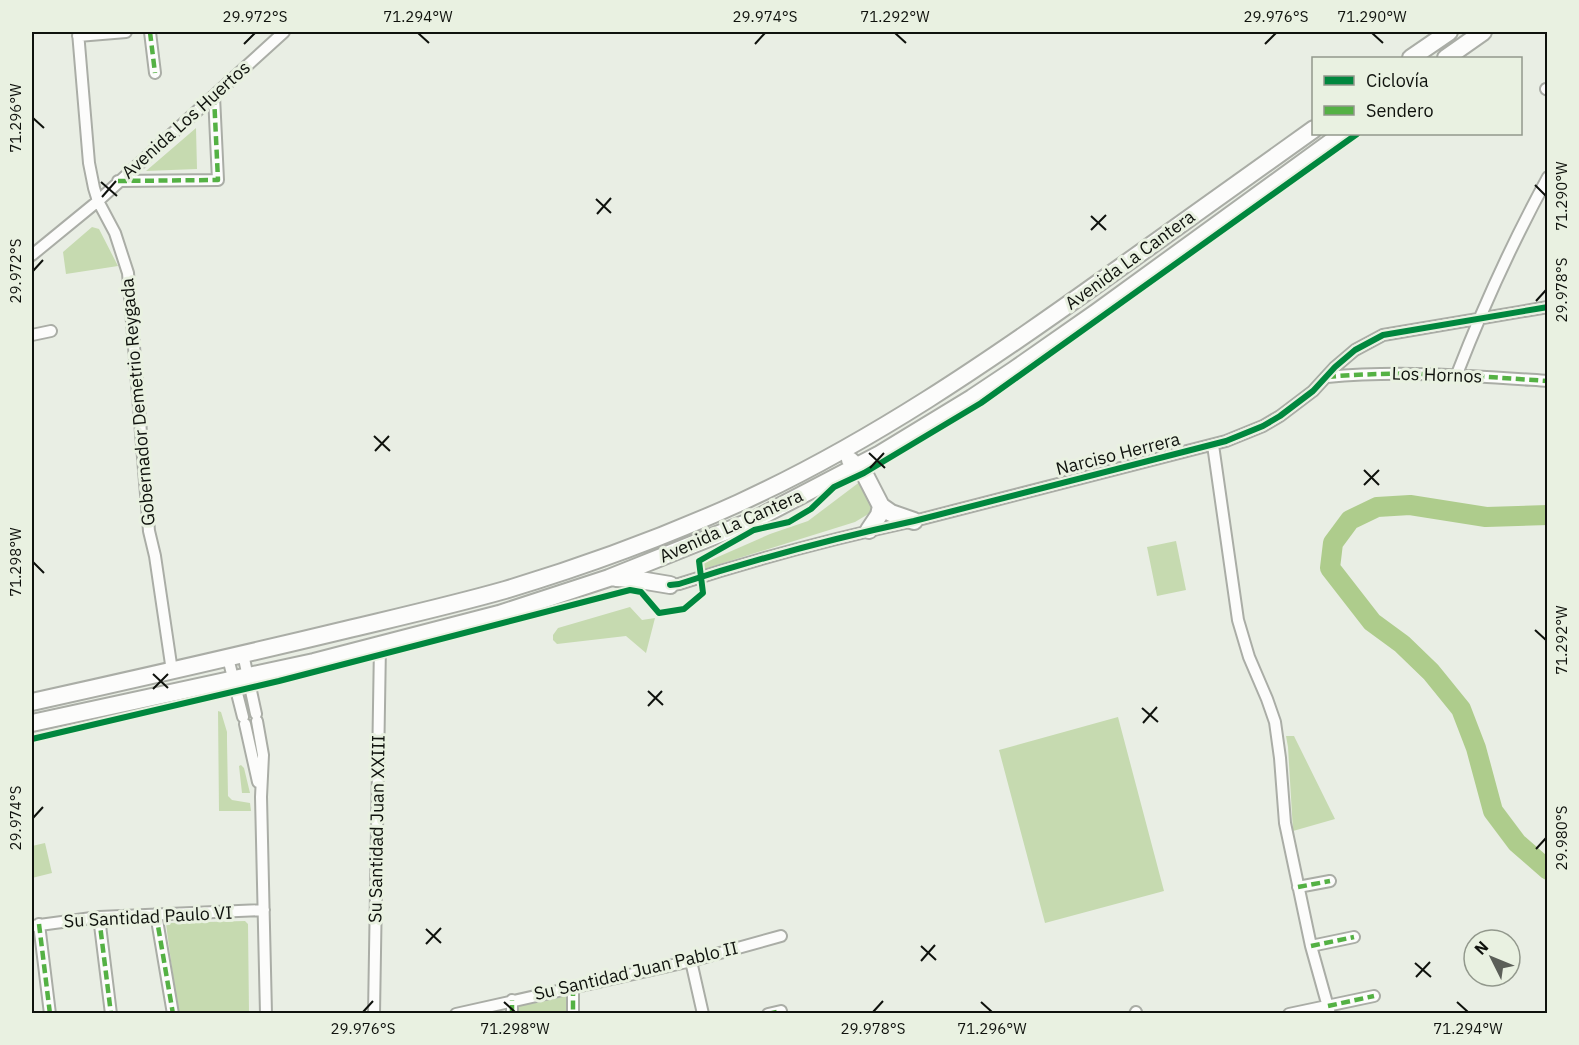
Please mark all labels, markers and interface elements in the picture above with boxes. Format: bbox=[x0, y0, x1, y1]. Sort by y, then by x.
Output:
text: 29.972°S bbox=[223, 7, 287, 26]
text: 71.294°W bbox=[383, 7, 453, 26]
text: 29.974°S bbox=[733, 7, 797, 26]
text: 71.292°W bbox=[860, 7, 930, 26]
text: 29.976°S bbox=[1244, 7, 1308, 26]
text: 71.290°W bbox=[1337, 7, 1407, 26]
street label: Avenida Los Huertos bbox=[117, 56, 255, 183]
legend bbox=[1312, 57, 1522, 135]
text: Ciclovía bbox=[1366, 69, 1429, 92]
text: 71.296°W bbox=[6, 83, 25, 153]
text: Sendero bbox=[1366, 99, 1433, 122]
text: 71.290°W bbox=[1552, 161, 1571, 231]
street label: Avenida La Cantera bbox=[1060, 205, 1199, 314]
text: 29.972°S bbox=[6, 239, 25, 303]
text: 29.978°S bbox=[1552, 258, 1571, 322]
street label: Gobernador Demetrio Reygada bbox=[115, 277, 160, 527]
street label: Los Hornos bbox=[1391, 361, 1483, 388]
street label: Narciso Herrera bbox=[1053, 427, 1183, 480]
street label: Avenida La Cantera bbox=[655, 483, 807, 568]
text: 71.298°W bbox=[6, 527, 25, 597]
text: 71.292°W bbox=[1552, 605, 1571, 675]
street label: Su Santidad Juan XXIII bbox=[363, 735, 390, 923]
text: 29.974°S bbox=[6, 786, 25, 850]
text: 29.980°S bbox=[1552, 806, 1571, 870]
street label: Su Santidad Paulo VI bbox=[63, 901, 233, 932]
north arrow bbox=[1462, 928, 1522, 988]
street label: Su Santidad Juan Pablo II bbox=[532, 936, 740, 1005]
text: N bbox=[1470, 937, 1492, 959]
text: 29.976°S bbox=[331, 1019, 395, 1038]
text: 71.298°W bbox=[480, 1019, 550, 1038]
text: 29.978°S bbox=[841, 1019, 905, 1038]
text: 71.296°W bbox=[957, 1019, 1027, 1038]
text: 71.294°W bbox=[1433, 1019, 1503, 1038]

